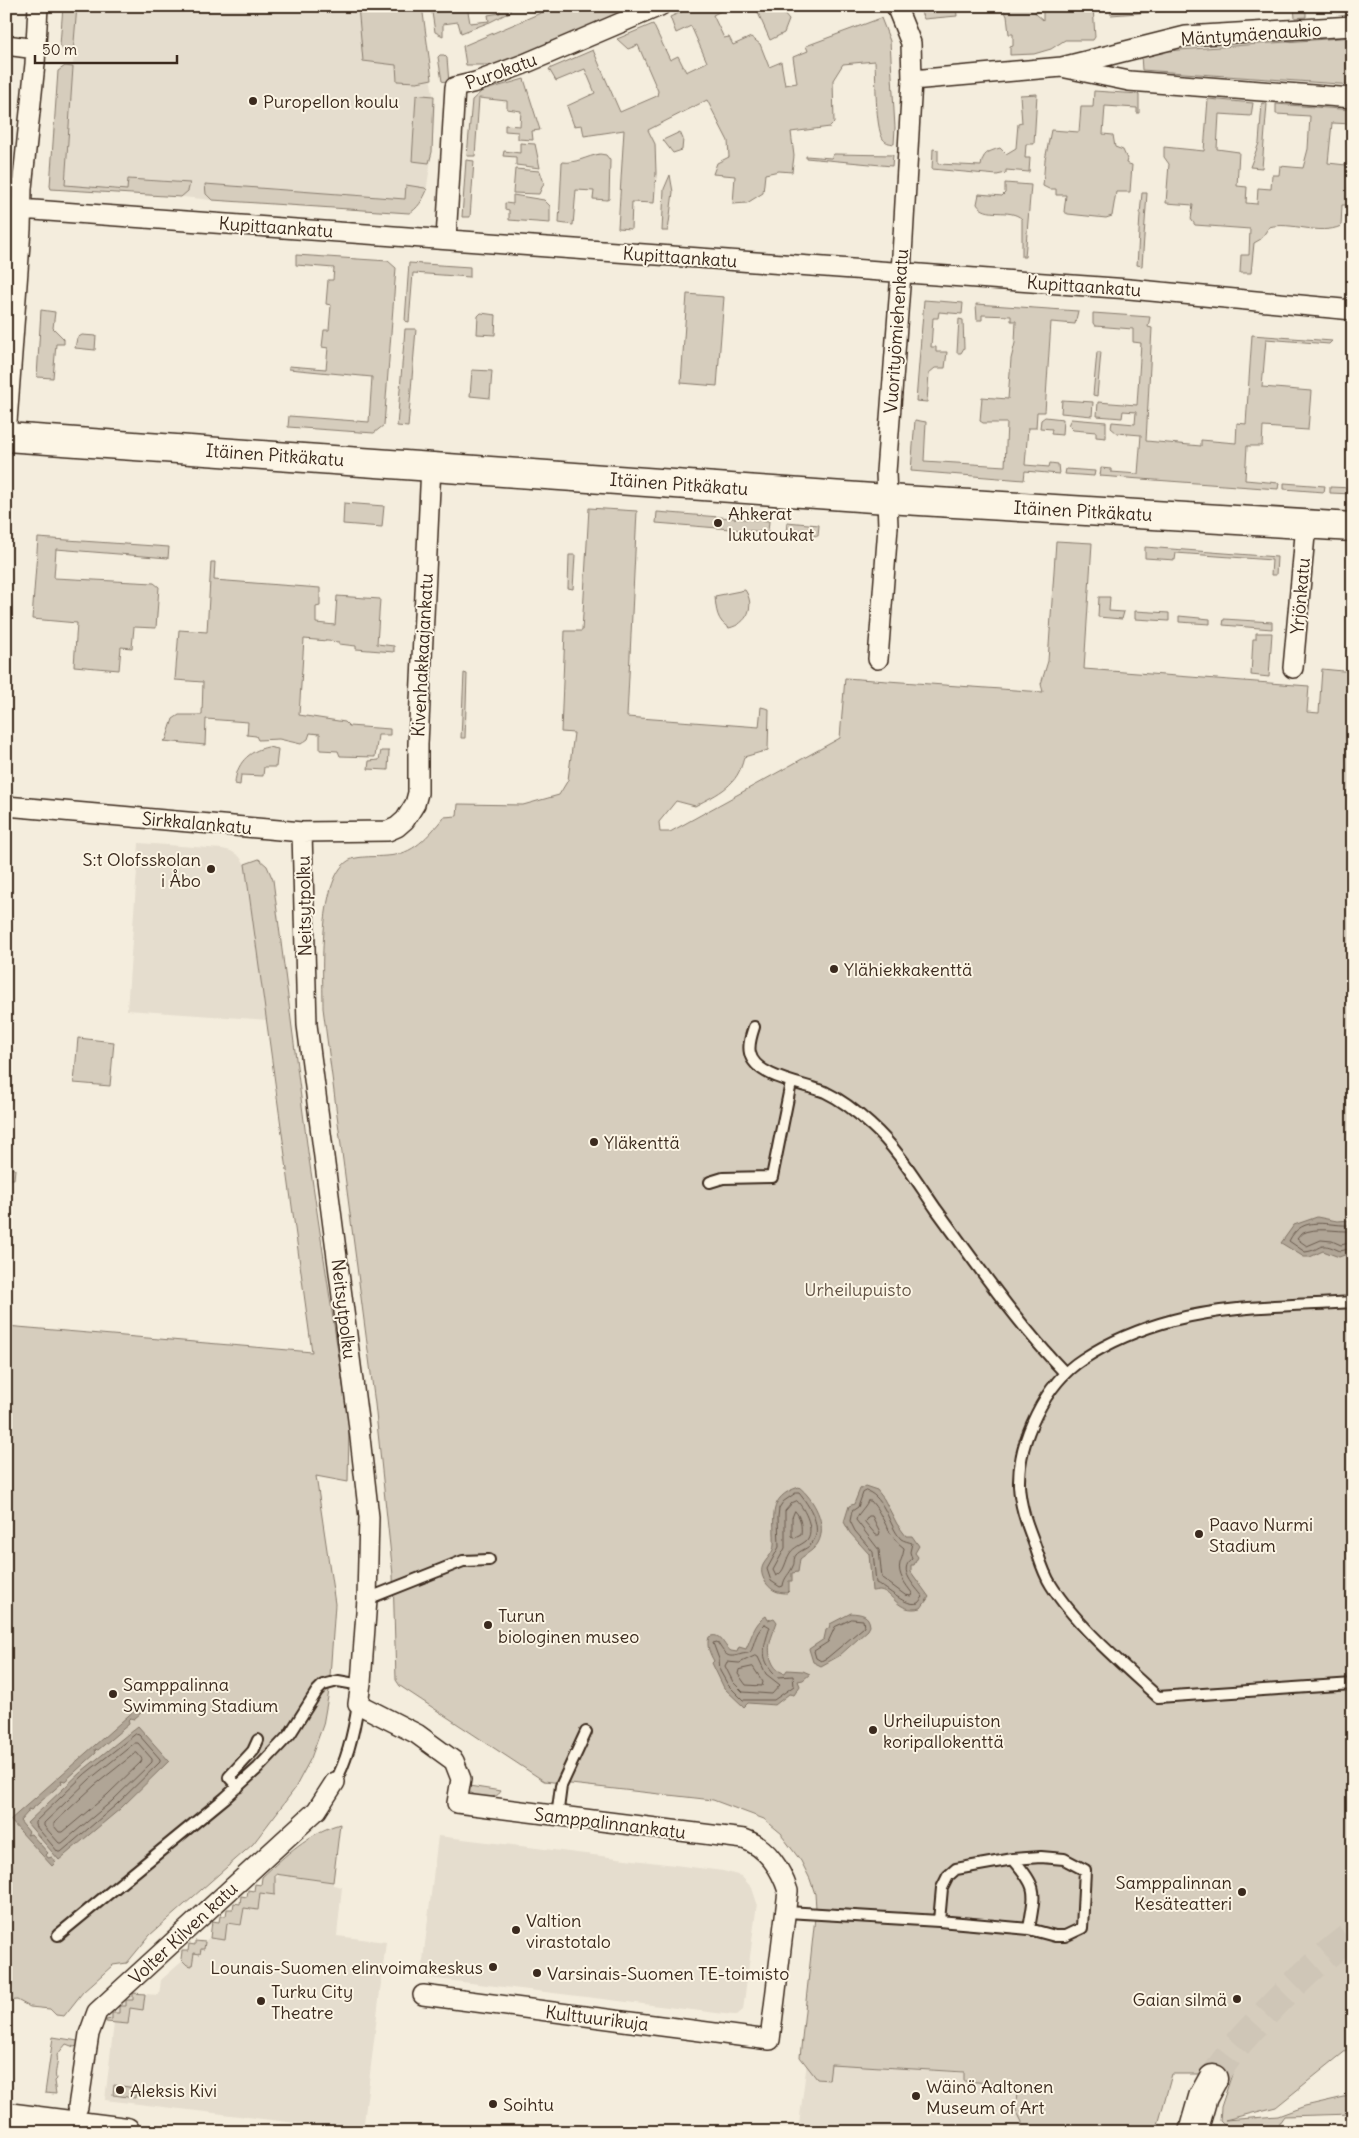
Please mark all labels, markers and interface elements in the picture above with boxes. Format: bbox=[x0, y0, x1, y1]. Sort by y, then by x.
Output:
street label: Mäntymäenaukio bbox=[1180, 18, 1322, 50]
scale bar bbox=[35, 32, 178, 64]
text: 50 m bbox=[42, 40, 77, 59]
street label: Purokatu bbox=[462, 47, 540, 95]
place label: Puropellon koulu bbox=[263, 90, 399, 113]
marker: Puropellon koulu bbox=[247, 95, 259, 107]
street label: Kupittaankatu bbox=[218, 212, 334, 242]
street label: Kupittaankatu bbox=[622, 242, 738, 272]
street label: Vuorityömiehenkatu bbox=[879, 248, 913, 414]
street label: Kupittaankatu bbox=[1026, 271, 1142, 301]
street label: Itäinen Pitkäkatu bbox=[205, 439, 345, 471]
street label: Itäinen Pitkäkatu bbox=[609, 468, 749, 500]
street label: Itäinen Pitkäkatu bbox=[1013, 496, 1153, 526]
place label: Ahkerat lukutoukat bbox=[728, 502, 814, 546]
marker: Ahkerat lukutoukat bbox=[712, 517, 724, 529]
street label: Yrjönkatu bbox=[1285, 557, 1315, 635]
street label: Kivenhakkaajankatu bbox=[406, 573, 438, 737]
street label: Sirkkalankatu bbox=[141, 807, 253, 839]
place label: S:t Olofsskolan i Åbo bbox=[82, 848, 201, 892]
street label: Neitsytpolku bbox=[292, 855, 316, 957]
marker: S:t Olofsskolan i Åbo bbox=[205, 863, 217, 875]
place label: Ylähiekkakenttä bbox=[844, 958, 972, 981]
marker: Ylähiekkakenttä bbox=[828, 963, 840, 975]
place label: Yläkenttä bbox=[604, 1131, 680, 1154]
marker: Yläkenttä bbox=[588, 1136, 600, 1148]
street label: Neitsytpolku bbox=[326, 1258, 362, 1360]
park label: Urheilupuisto bbox=[804, 1278, 912, 1301]
place label: Paavo Nurmi Stadium bbox=[1209, 1513, 1313, 1557]
marker: Paavo Nurmi Stadium bbox=[1193, 1528, 1205, 1540]
place label: Turun biologinen museo bbox=[498, 1604, 639, 1648]
marker: Turun biologinen museo bbox=[482, 1619, 494, 1631]
place label: Samppalinna Swimming Stadium bbox=[123, 1673, 278, 1717]
marker: Samppalinna Swimming Stadium bbox=[107, 1688, 119, 1700]
place label: Urheilupuiston koripallokenttä bbox=[883, 1709, 1004, 1753]
marker: Urheilupuiston koripallokenttä bbox=[867, 1724, 879, 1736]
street label: Samppalinnankatu bbox=[533, 1802, 687, 1844]
place label: Samppalinnan Kesäteatteri bbox=[1116, 1871, 1232, 1915]
street label: Volter Kilven katu bbox=[124, 1877, 242, 1989]
marker: Samppalinnan Kesäteatteri bbox=[1236, 1886, 1248, 1898]
place label: Valtion virastotalo bbox=[526, 1909, 611, 1953]
marker: Valtion virastotalo bbox=[510, 1924, 522, 1936]
place label: Lounais-Suomen elinvoimakeskus bbox=[210, 1956, 483, 1979]
marker: Lounais-Suomen elinvoimakeskus bbox=[487, 1961, 499, 1973]
place label: Varsinais-Suomen TE-toimisto bbox=[547, 1962, 789, 1985]
marker: Varsinais-Suomen TE-toimisto bbox=[531, 1967, 543, 1979]
place label: Turku City Theatre bbox=[271, 1980, 353, 2024]
place label: Gaian silmä bbox=[1132, 1988, 1227, 2011]
marker: Gaian silmä bbox=[1231, 1993, 1243, 2005]
marker: Turku City Theatre bbox=[255, 1995, 267, 2007]
street label: Kulttuurikuja bbox=[544, 2000, 650, 2036]
place label: Wäinö Aaltonen Museum of Art bbox=[926, 2075, 1054, 2119]
place label: Aleksis Kivi bbox=[130, 2079, 217, 2102]
marker: Aleksis Kivi bbox=[114, 2084, 126, 2096]
marker: Wäinö Aaltonen Museum of Art bbox=[910, 2090, 922, 2102]
place label: Soihtu bbox=[503, 2093, 554, 2116]
marker: Soihtu bbox=[487, 2098, 499, 2110]

